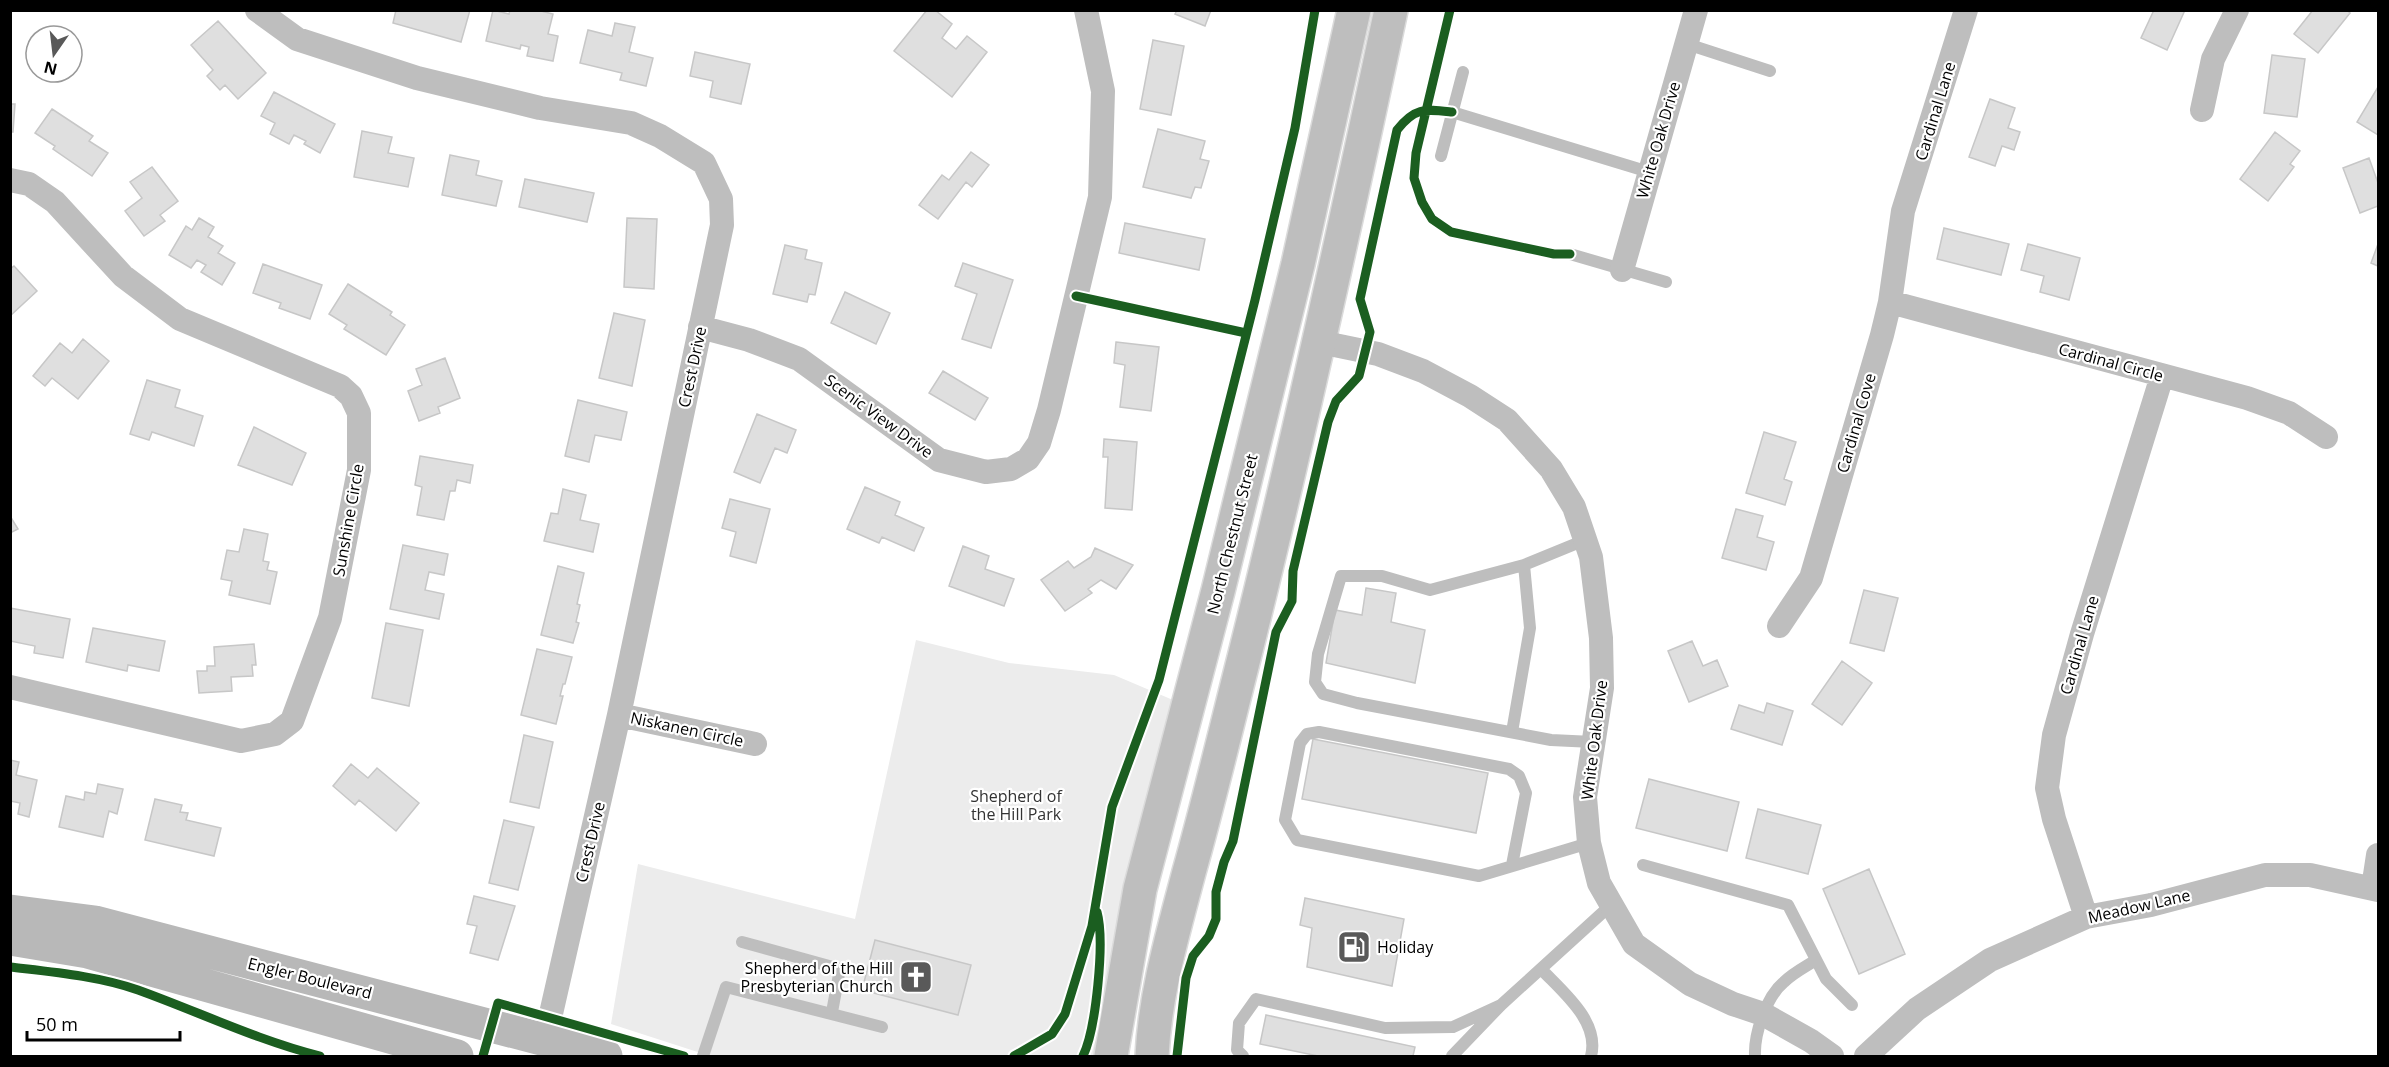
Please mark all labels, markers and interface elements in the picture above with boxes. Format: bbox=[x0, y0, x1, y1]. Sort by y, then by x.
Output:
north arrow bbox=[24, 24, 84, 84]
text: N bbox=[41, 56, 59, 81]
street label: Cardinal Lane bbox=[1910, 59, 1960, 163]
street label: White Oak Drive bbox=[1631, 79, 1685, 201]
street label: Crest Drive bbox=[673, 324, 711, 410]
street label: Cardinal Circle bbox=[2056, 337, 2166, 387]
street label: Scenic View Drive bbox=[820, 369, 938, 463]
street label: Cardinal Cove bbox=[1831, 370, 1881, 475]
street label: North Chestnut Street bbox=[1201, 451, 1263, 616]
street label: Sunshine Circle bbox=[327, 462, 369, 578]
street label: Cardinal Lane bbox=[2054, 593, 2104, 697]
street label: White Oak Drive bbox=[1576, 679, 1612, 801]
street label: Niskanen Circle bbox=[628, 706, 746, 752]
park label: Shepherd of the Hill Park bbox=[970, 785, 1063, 825]
street label: Crest Drive bbox=[570, 799, 610, 885]
street label: Meadow Lane bbox=[2086, 884, 2192, 928]
fuel station icon: Holiday bbox=[1336, 929, 1372, 965]
place label: Holiday bbox=[1377, 936, 1434, 958]
street label: Engler Boulevard bbox=[246, 952, 374, 1004]
place label: Shepherd of the Hill Presbyterian Church bbox=[741, 957, 893, 997]
church icon: Shepherd of the Hill Presbyterian Church bbox=[898, 959, 934, 995]
scale bar bbox=[27, 1004, 180, 1042]
text: 50 m bbox=[36, 1012, 78, 1036]

